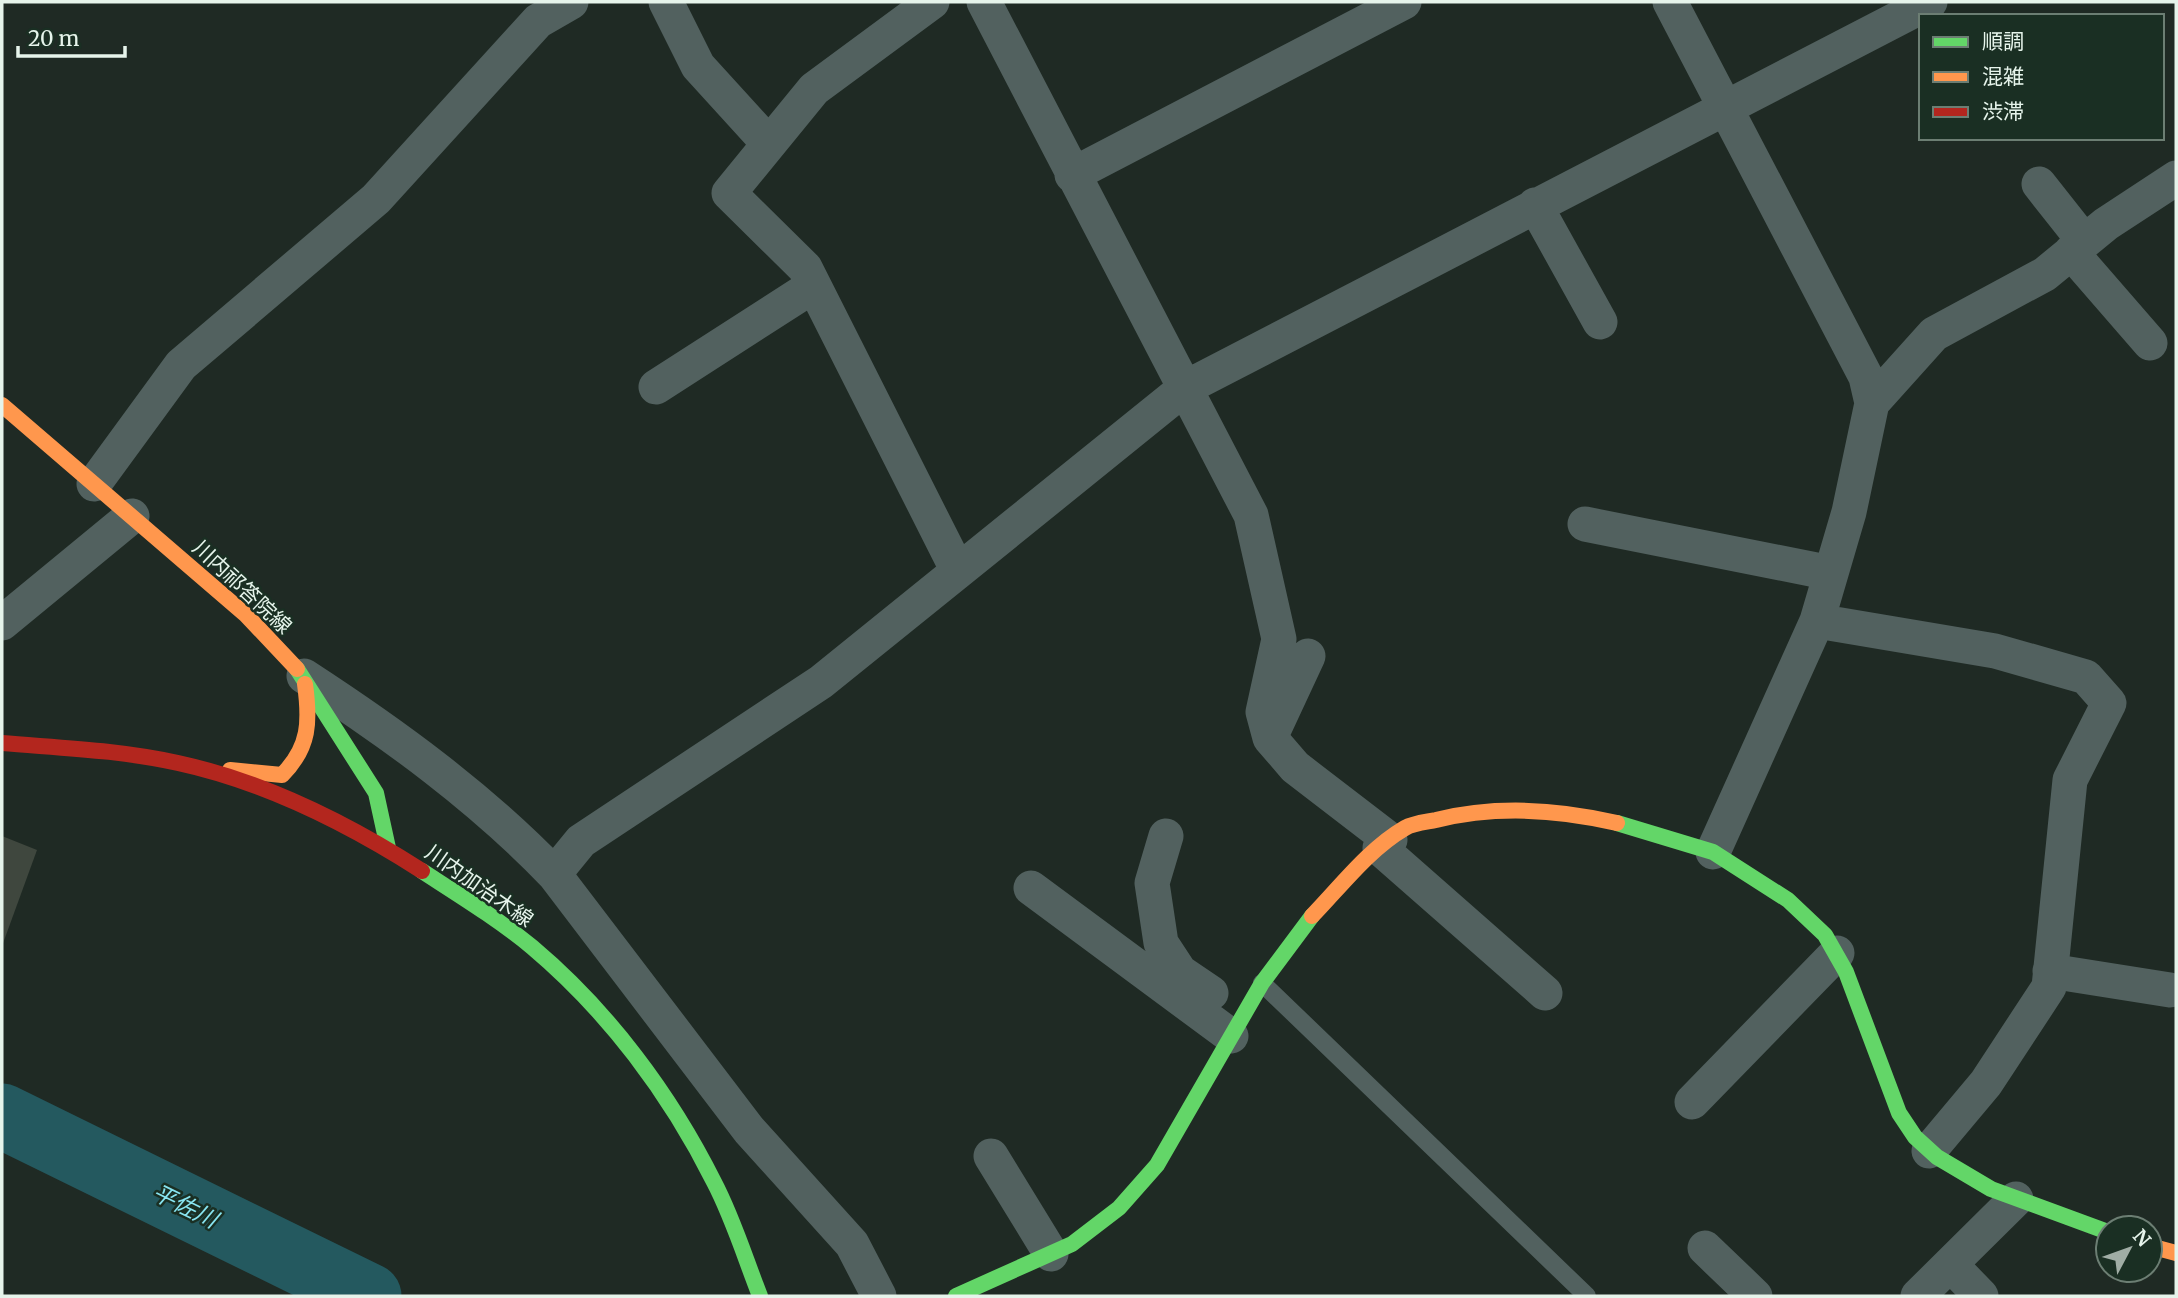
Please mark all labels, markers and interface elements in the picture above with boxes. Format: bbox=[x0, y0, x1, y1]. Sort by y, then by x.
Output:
scale bar bbox=[18, 14, 124, 58]
legend bbox=[1919, 14, 2164, 140]
text: 20 m bbox=[28, 25, 80, 52]
text: 順調 bbox=[1982, 28, 2024, 55]
text: 混雑 bbox=[1982, 63, 2024, 90]
text: 渋滞 bbox=[1982, 98, 2024, 125]
street label: 川内祁答院線 bbox=[187, 534, 298, 639]
street label: 川内加治木線 bbox=[420, 838, 539, 933]
water label: 平佐川 bbox=[148, 1177, 225, 1235]
north arrow bbox=[2094, 1214, 2164, 1284]
text: N bbox=[2128, 1224, 2156, 1251]

